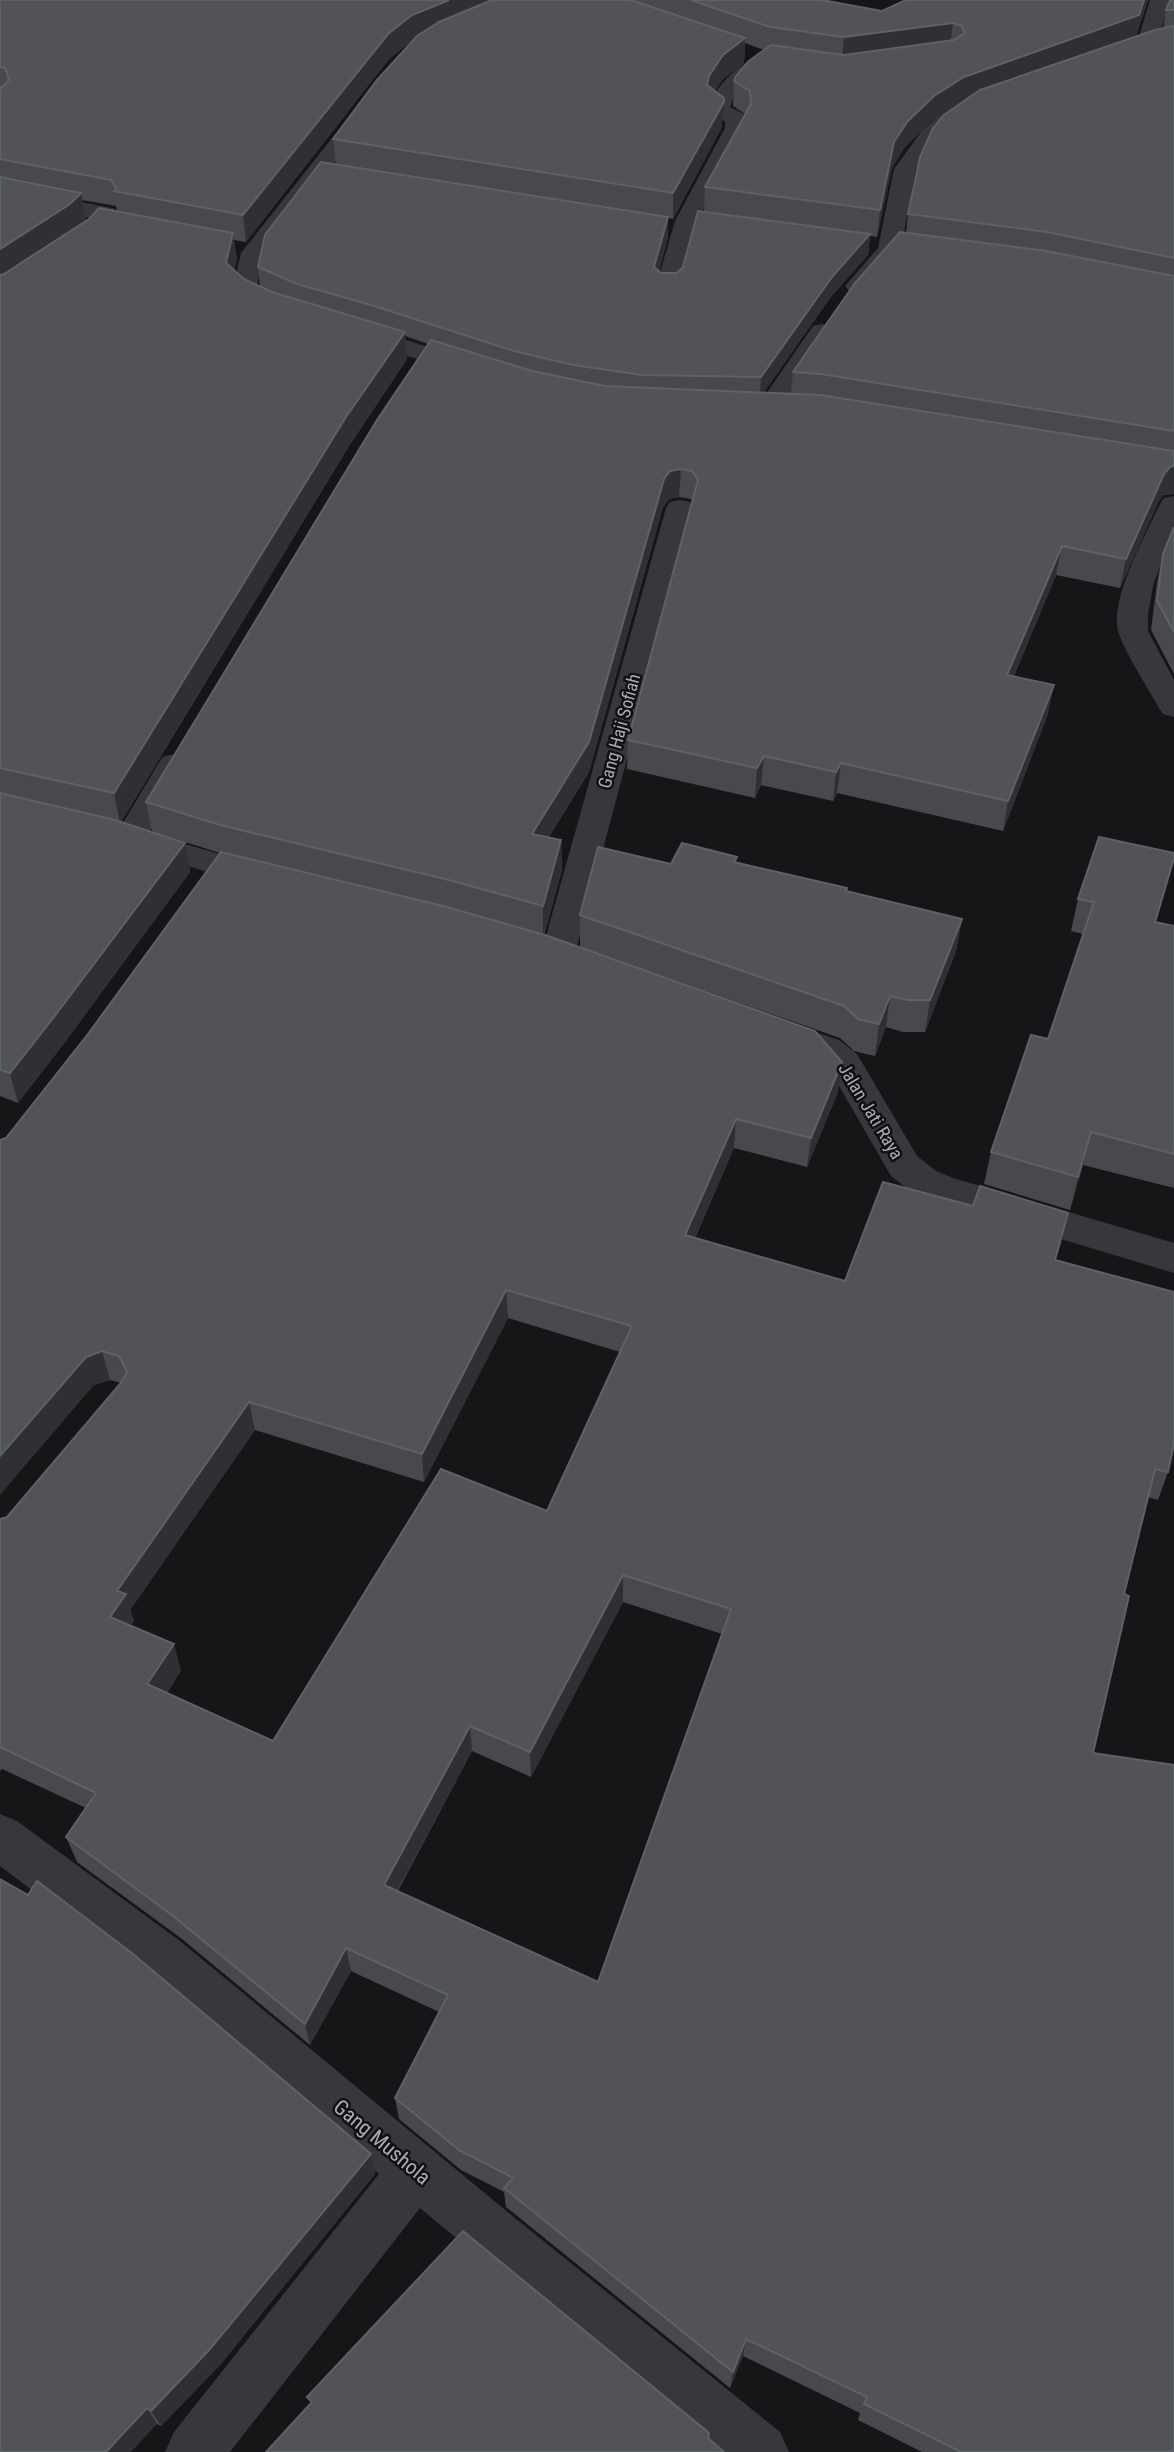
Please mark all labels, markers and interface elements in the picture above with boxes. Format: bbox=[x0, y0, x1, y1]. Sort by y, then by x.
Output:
street label: Gang Haji Sofiah bbox=[594, 671, 644, 791]
street label: Jalan Jati Raya bbox=[834, 1059, 908, 1163]
street label: Gang Mushola bbox=[329, 2095, 435, 2189]

